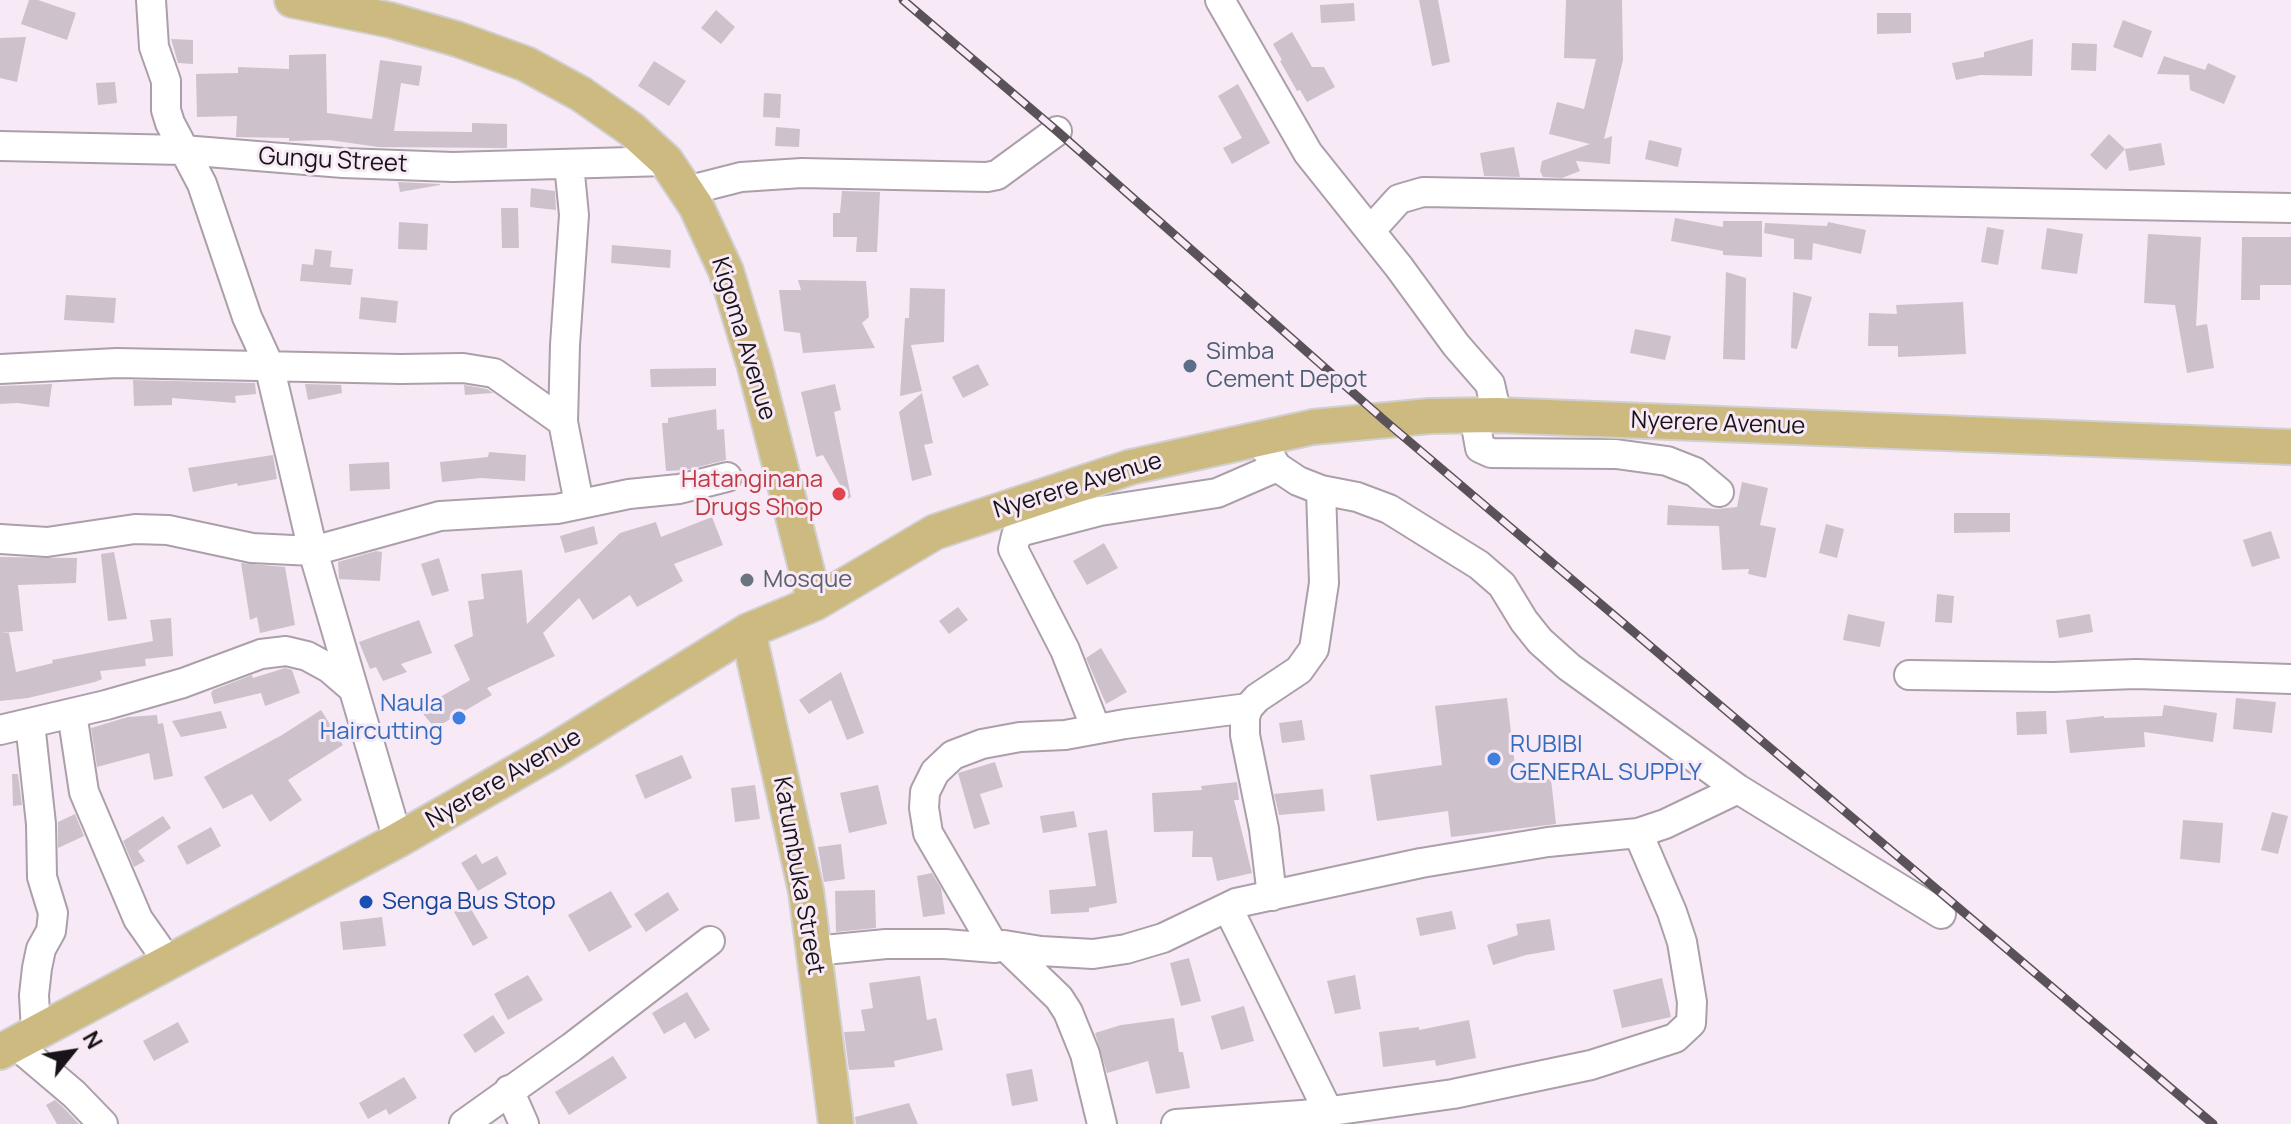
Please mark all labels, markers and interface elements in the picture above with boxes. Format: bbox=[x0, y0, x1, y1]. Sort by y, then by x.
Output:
street label: Gungu Street bbox=[258, 143, 408, 179]
street label: Kigoma Avenue bbox=[705, 254, 781, 424]
place label: Simba Cement Depot bbox=[1206, 338, 1367, 394]
marker: Simba Cement Depot bbox=[1181, 357, 1199, 375]
street label: Nyerere Avenue bbox=[1630, 407, 1806, 441]
street label: Nyerere Avenue bbox=[990, 447, 1166, 525]
place label: Hatanginana Drugs Shop bbox=[681, 466, 823, 522]
marker: Hatanginana Drugs Shop bbox=[830, 485, 848, 503]
place label: Mosque bbox=[763, 566, 852, 594]
marker: Mosque bbox=[738, 571, 756, 589]
place label: Naula Haircutting bbox=[320, 690, 443, 746]
marker: Naula Haircutting bbox=[450, 709, 468, 727]
street label: Nyerere Avenue bbox=[421, 723, 587, 835]
place label: RUBIBI GENERAL SUPPLY bbox=[1510, 731, 1702, 787]
marker: RUBIBI GENERAL SUPPLY bbox=[1485, 750, 1503, 768]
street label: Katumbuka Street bbox=[766, 775, 830, 977]
place label: Senga Bus Stop bbox=[382, 888, 556, 916]
marker: Senga Bus Stop bbox=[357, 893, 375, 911]
north arrow bbox=[32, 1012, 112, 1092]
text: N bbox=[76, 1026, 110, 1054]

